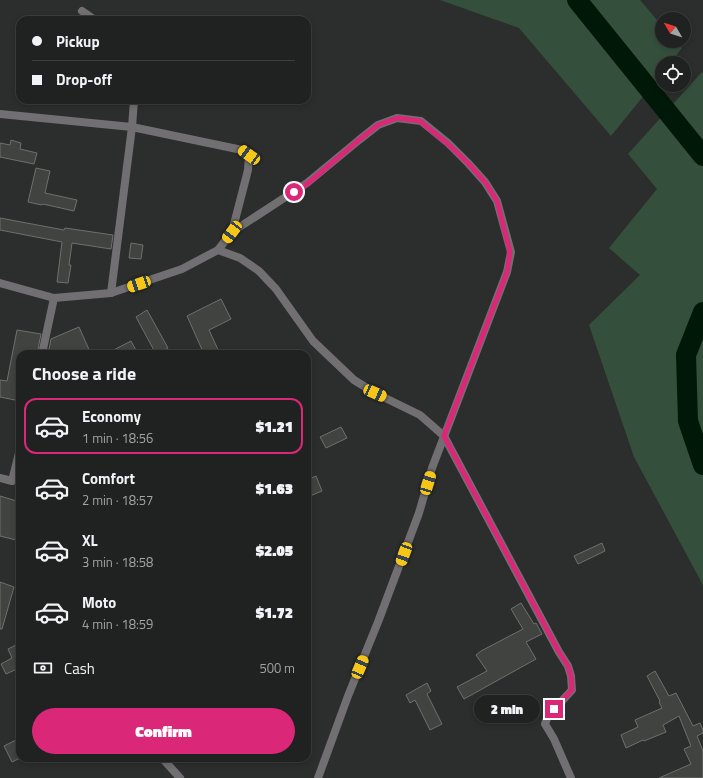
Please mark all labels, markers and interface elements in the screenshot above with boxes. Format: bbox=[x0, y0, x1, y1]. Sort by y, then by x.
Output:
north arrow bbox=[655, 12, 691, 48]
map controls bbox=[655, 12, 691, 92]
text: Pickup bbox=[56, 30, 100, 53]
button: locate bbox=[655, 56, 691, 92]
text: Drop-off bbox=[56, 68, 112, 91]
car bbox=[236, 143, 262, 167]
route start bbox=[285, 183, 303, 201]
car bbox=[220, 219, 244, 245]
car bbox=[126, 274, 152, 294]
text: Choose a ride bbox=[32, 360, 136, 387]
car bbox=[362, 383, 388, 403]
text: Economy bbox=[82, 405, 141, 428]
icon: car bbox=[34, 408, 70, 444]
text: $1.21 bbox=[256, 415, 293, 438]
text: 1 min · 18:56 bbox=[82, 428, 153, 448]
text: Comfort bbox=[82, 467, 135, 490]
icon: car bbox=[34, 470, 70, 506]
car bbox=[419, 470, 437, 496]
text: $1.63 bbox=[256, 477, 293, 500]
text: 2 min · 18:57 bbox=[82, 490, 153, 510]
text: XL bbox=[82, 529, 98, 552]
icon: car bbox=[34, 532, 70, 568]
text: $2.05 bbox=[256, 539, 293, 562]
car bbox=[394, 541, 414, 567]
text: 3 min · 18:58 bbox=[82, 552, 153, 572]
text: Moto bbox=[82, 591, 116, 614]
icon: car bbox=[34, 594, 70, 630]
text: $1.72 bbox=[256, 601, 293, 624]
text: 4 min · 18:59 bbox=[82, 614, 153, 634]
car bbox=[350, 654, 370, 680]
icon: cash bbox=[32, 657, 54, 679]
text: Cash bbox=[64, 657, 95, 680]
text: 500 m bbox=[259, 658, 295, 678]
callout: 2 min bbox=[474, 695, 540, 723]
text: 2 min bbox=[491, 699, 523, 719]
route end bbox=[545, 700, 563, 718]
button: Confirm bbox=[32, 708, 295, 754]

